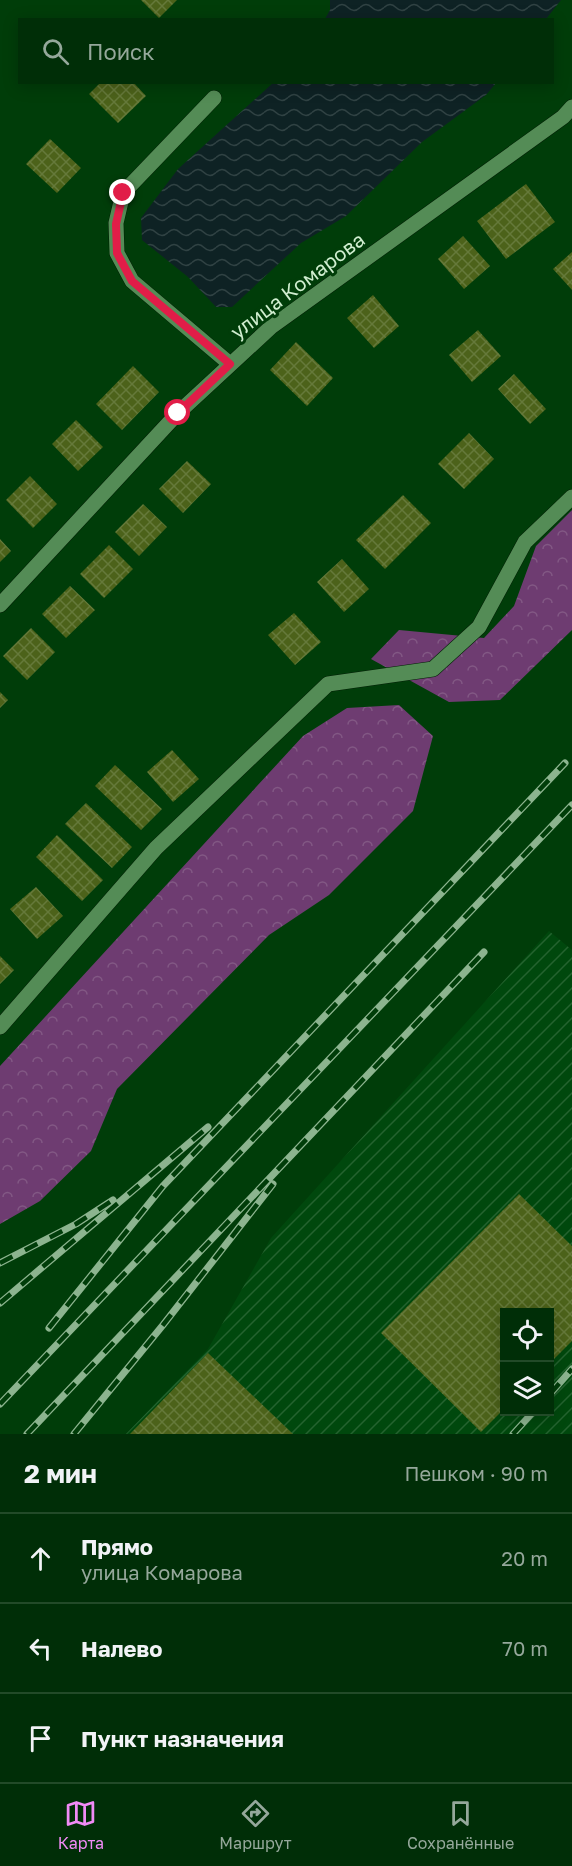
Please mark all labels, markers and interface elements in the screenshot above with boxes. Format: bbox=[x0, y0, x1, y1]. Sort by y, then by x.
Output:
search box bbox=[18, 18, 554, 84]
icon: search bbox=[39, 35, 72, 68]
text: Поиск bbox=[87, 38, 155, 65]
route end bbox=[109, 179, 135, 205]
street label: улица Комарова bbox=[225, 227, 369, 343]
route start bbox=[164, 399, 190, 425]
map controls bbox=[500, 1308, 554, 1416]
button: locate bbox=[500, 1308, 554, 1362]
button: layers bbox=[500, 1362, 554, 1416]
text: 2 мин bbox=[24, 1458, 97, 1489]
text: Пешком · 90 m bbox=[405, 1461, 548, 1485]
text: Прямо bbox=[81, 1533, 153, 1560]
icon: ahead bbox=[24, 1542, 57, 1575]
text: 20 m bbox=[501, 1546, 548, 1570]
text: улица Комарова bbox=[81, 1560, 243, 1584]
icon: left bbox=[24, 1632, 57, 1665]
text: Налево bbox=[81, 1635, 163, 1662]
text: 70 m bbox=[502, 1636, 548, 1660]
icon: arrive bbox=[24, 1722, 57, 1755]
text: Пункт назначения bbox=[81, 1725, 284, 1752]
tab: Карта bbox=[58, 1797, 104, 1853]
tab: Маршрут bbox=[219, 1797, 292, 1853]
tab: Сохранённые bbox=[407, 1797, 514, 1853]

